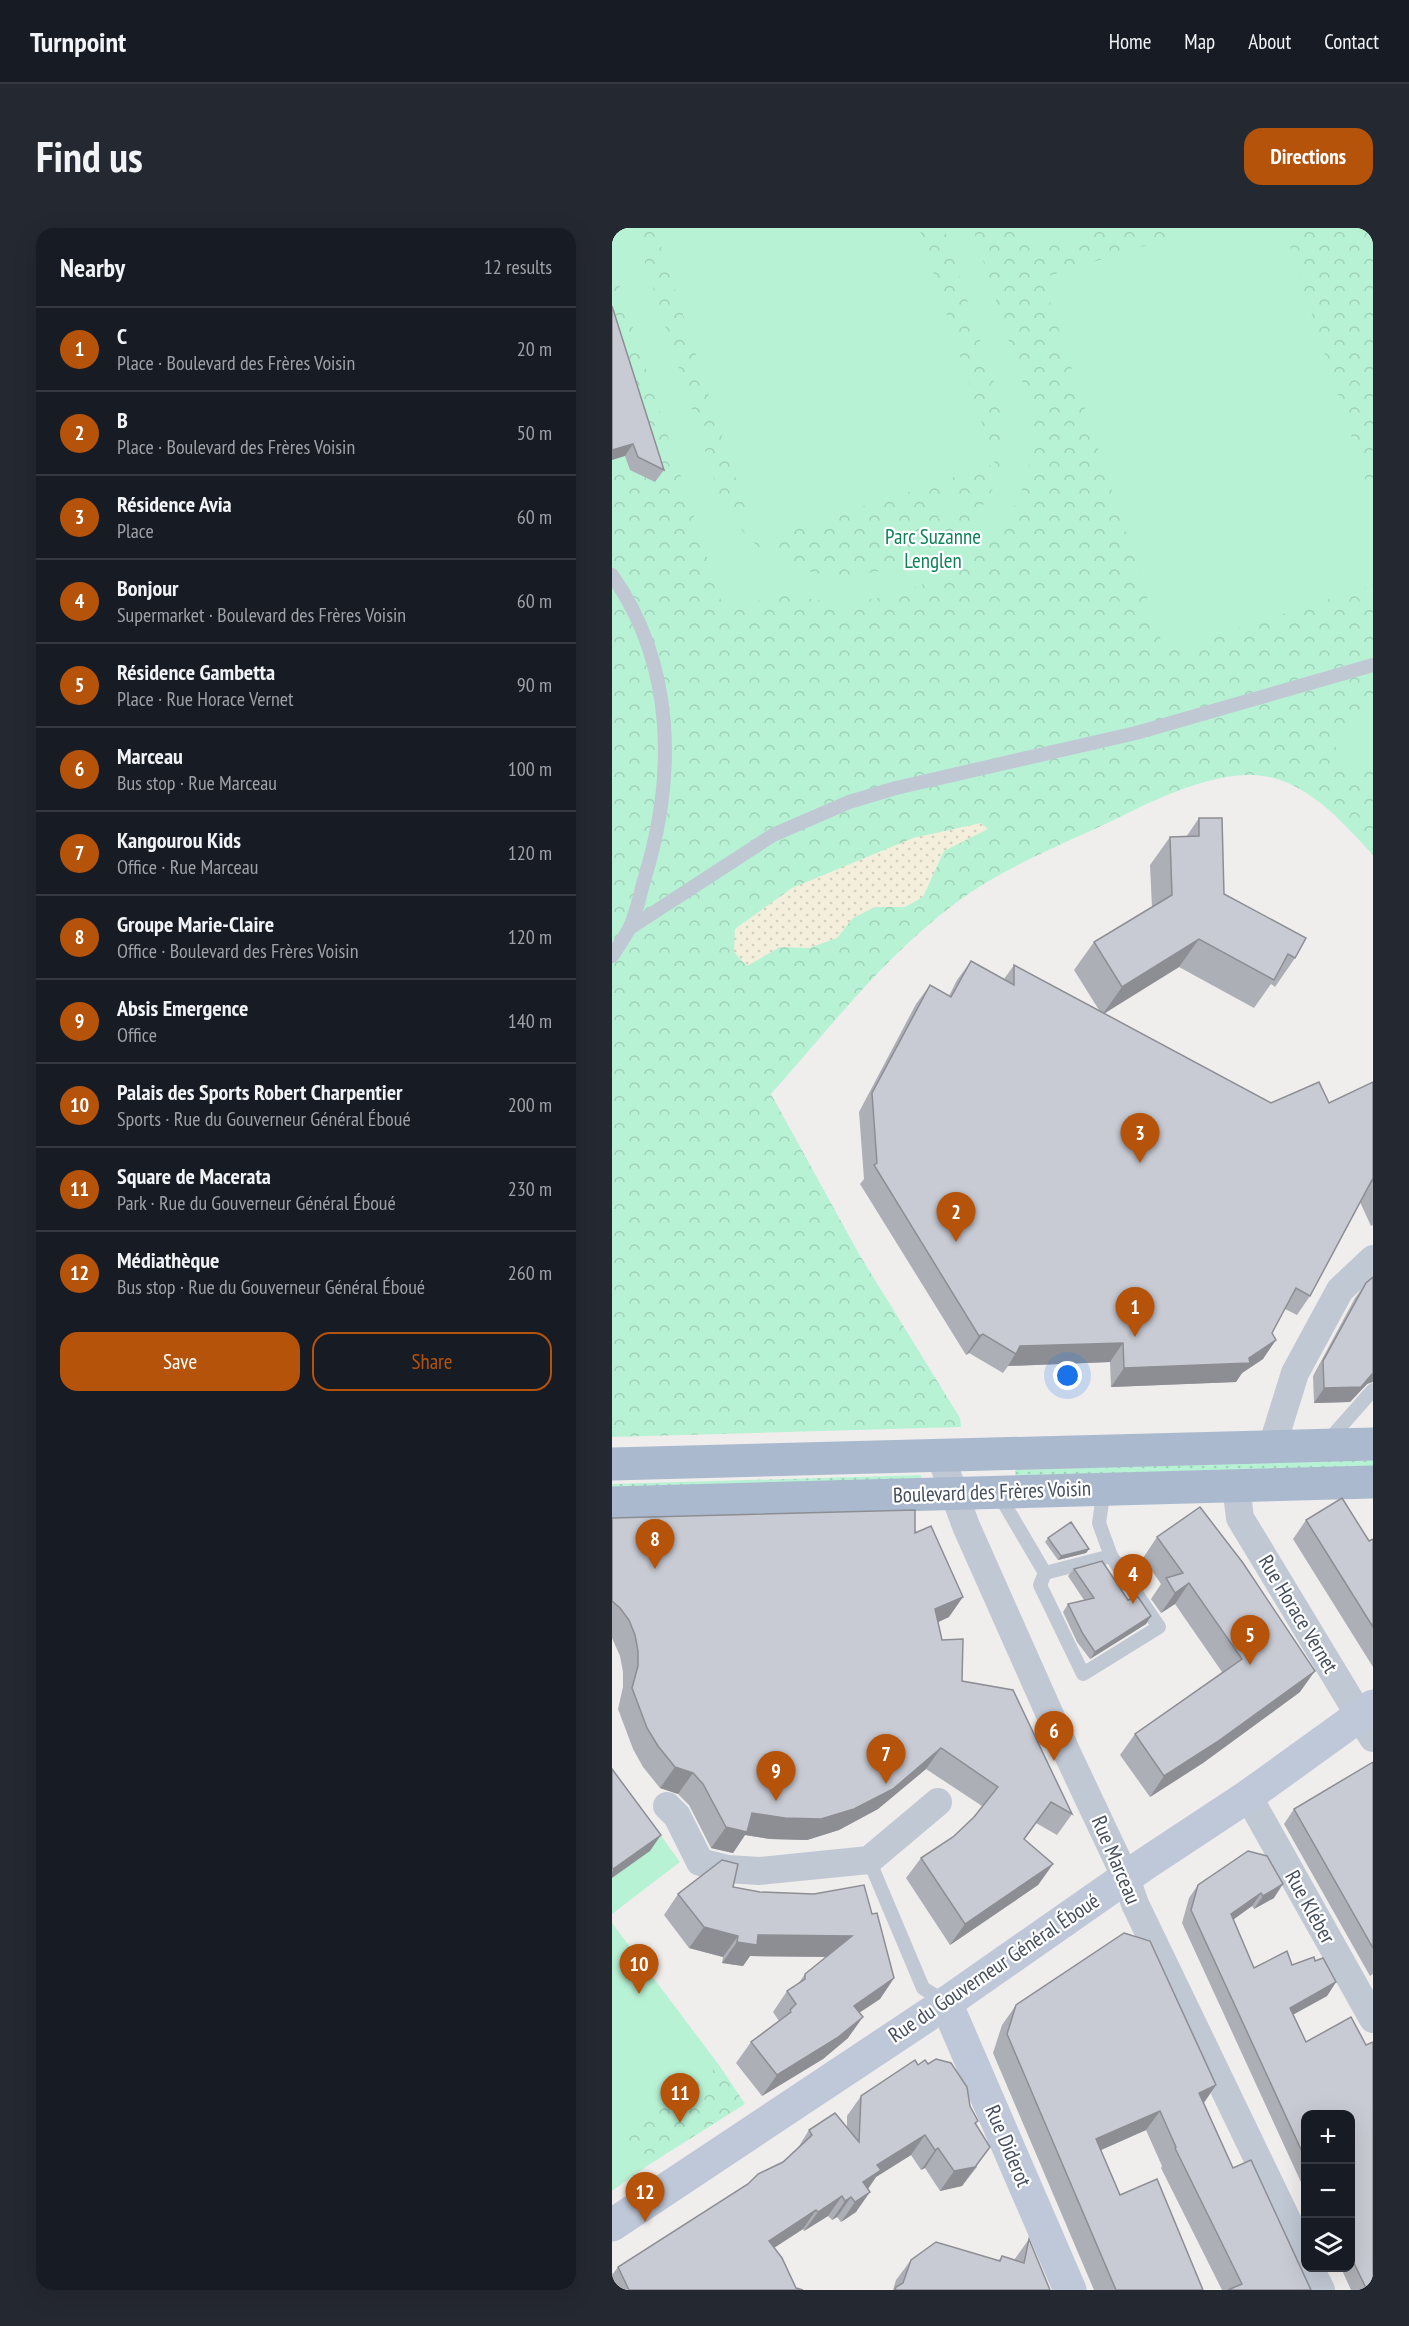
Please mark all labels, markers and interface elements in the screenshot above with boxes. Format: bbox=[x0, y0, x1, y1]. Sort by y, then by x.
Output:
text: Turnpoint bbox=[30, 23, 126, 60]
text: Home bbox=[1109, 28, 1151, 55]
text: Map bbox=[1184, 28, 1215, 55]
text: About bbox=[1248, 28, 1291, 55]
text: Contact bbox=[1324, 28, 1379, 55]
button: Directions bbox=[1244, 128, 1373, 185]
text: Find us bbox=[36, 129, 143, 184]
text: Nearby bbox=[60, 251, 125, 284]
text: 12 results bbox=[484, 254, 552, 280]
text: C bbox=[117, 322, 127, 350]
text: 1 bbox=[75, 336, 84, 362]
text: 20 m bbox=[517, 336, 552, 362]
text: Place · Boulevard des Frères Voisin bbox=[117, 350, 355, 376]
text: B bbox=[117, 406, 128, 434]
text: 2 bbox=[75, 420, 84, 446]
text: 50 m bbox=[517, 420, 552, 446]
text: Place · Boulevard des Frères Voisin bbox=[117, 434, 355, 460]
text: Résidence Avia bbox=[117, 490, 232, 518]
text: 3 bbox=[75, 504, 84, 530]
text: 60 m bbox=[517, 504, 552, 530]
text: Place bbox=[117, 518, 154, 544]
park label: Parc Suzanne Lenglen bbox=[885, 523, 981, 574]
text: Bonjour bbox=[117, 574, 178, 602]
text: 4 bbox=[75, 588, 84, 614]
text: 60 m bbox=[517, 588, 552, 614]
text: Supermarket · Boulevard des Frères Voisin bbox=[117, 602, 406, 628]
text: Résidence Gambetta bbox=[117, 658, 275, 686]
text: 5 bbox=[75, 672, 84, 698]
text: 90 m bbox=[517, 672, 552, 698]
text: Place · Rue Horace Vernet bbox=[117, 686, 293, 712]
text: Marceau bbox=[117, 742, 183, 770]
text: 6 bbox=[75, 756, 84, 782]
text: 100 m bbox=[508, 756, 552, 782]
text: Bus stop · Rue Marceau bbox=[117, 770, 277, 796]
text: Kangourou Kids bbox=[117, 826, 241, 854]
text: 7 bbox=[75, 840, 84, 866]
text: 120 m bbox=[508, 840, 552, 866]
text: Office · Rue Marceau bbox=[117, 854, 258, 880]
text: Groupe Marie-Claire bbox=[117, 910, 274, 938]
text: 8 bbox=[75, 924, 84, 950]
text: 120 m bbox=[508, 924, 552, 950]
text: Office · Boulevard des Frères Voisin bbox=[117, 938, 358, 964]
text: Absis Emergence bbox=[117, 994, 248, 1022]
text: 9 bbox=[75, 1008, 84, 1034]
text: 140 m bbox=[508, 1008, 552, 1034]
text: Office bbox=[117, 1022, 157, 1048]
text: Palais des Sports Robert Charpentier bbox=[117, 1078, 403, 1106]
text: 10 bbox=[70, 1092, 89, 1118]
text: 200 m bbox=[508, 1092, 552, 1118]
text: Sports · Rue du Gouverneur Général Éboué bbox=[117, 1106, 411, 1132]
pin: 3 bbox=[1120, 1114, 1160, 1163]
text: Square de Macerata bbox=[117, 1162, 271, 1190]
text: 11 bbox=[70, 1176, 89, 1202]
text: 230 m bbox=[508, 1176, 552, 1202]
text: Park · Rue du Gouverneur Général Éboué bbox=[117, 1190, 396, 1216]
pin: 2 bbox=[936, 1192, 976, 1242]
text: Médiathèque bbox=[117, 1246, 220, 1274]
text: 12 bbox=[70, 1260, 89, 1286]
text: 260 m bbox=[508, 1260, 552, 1286]
text: Bus stop · Rue du Gouverneur Général Éboué bbox=[117, 1274, 425, 1300]
pin: 1 bbox=[1116, 1288, 1154, 1337]
button: Save bbox=[60, 1332, 300, 1391]
button: Share bbox=[312, 1332, 552, 1391]
your location bbox=[1053, 1361, 1082, 1390]
street label: Boulevard des Frères Voisin bbox=[892, 1475, 1092, 1508]
pin: 8 bbox=[636, 1520, 675, 1569]
street label: Rue Horace Vernet bbox=[1253, 1550, 1344, 1678]
pin: 4 bbox=[1114, 1554, 1152, 1604]
pin: 5 bbox=[1230, 1616, 1270, 1665]
pin: 6 bbox=[1034, 1712, 1074, 1761]
pin: 7 bbox=[866, 1734, 906, 1784]
pin: 9 bbox=[756, 1752, 796, 1801]
street label: Rue Marceau bbox=[1086, 1812, 1147, 1908]
street label: Rue Kléber bbox=[1279, 1865, 1342, 1948]
street label: Rue du Gouverneur Général Éboué bbox=[883, 1887, 1104, 2048]
pin: 10 bbox=[620, 1944, 658, 1994]
pin: 11 bbox=[660, 2074, 700, 2123]
street label: Rue Diderot bbox=[979, 2101, 1038, 2191]
map controls bbox=[1301, 2110, 1355, 2272]
button: + bbox=[1301, 2110, 1355, 2164]
button: − bbox=[1301, 2164, 1355, 2218]
pin: 12 bbox=[626, 2172, 664, 2222]
button: layers bbox=[1301, 2218, 1355, 2272]

